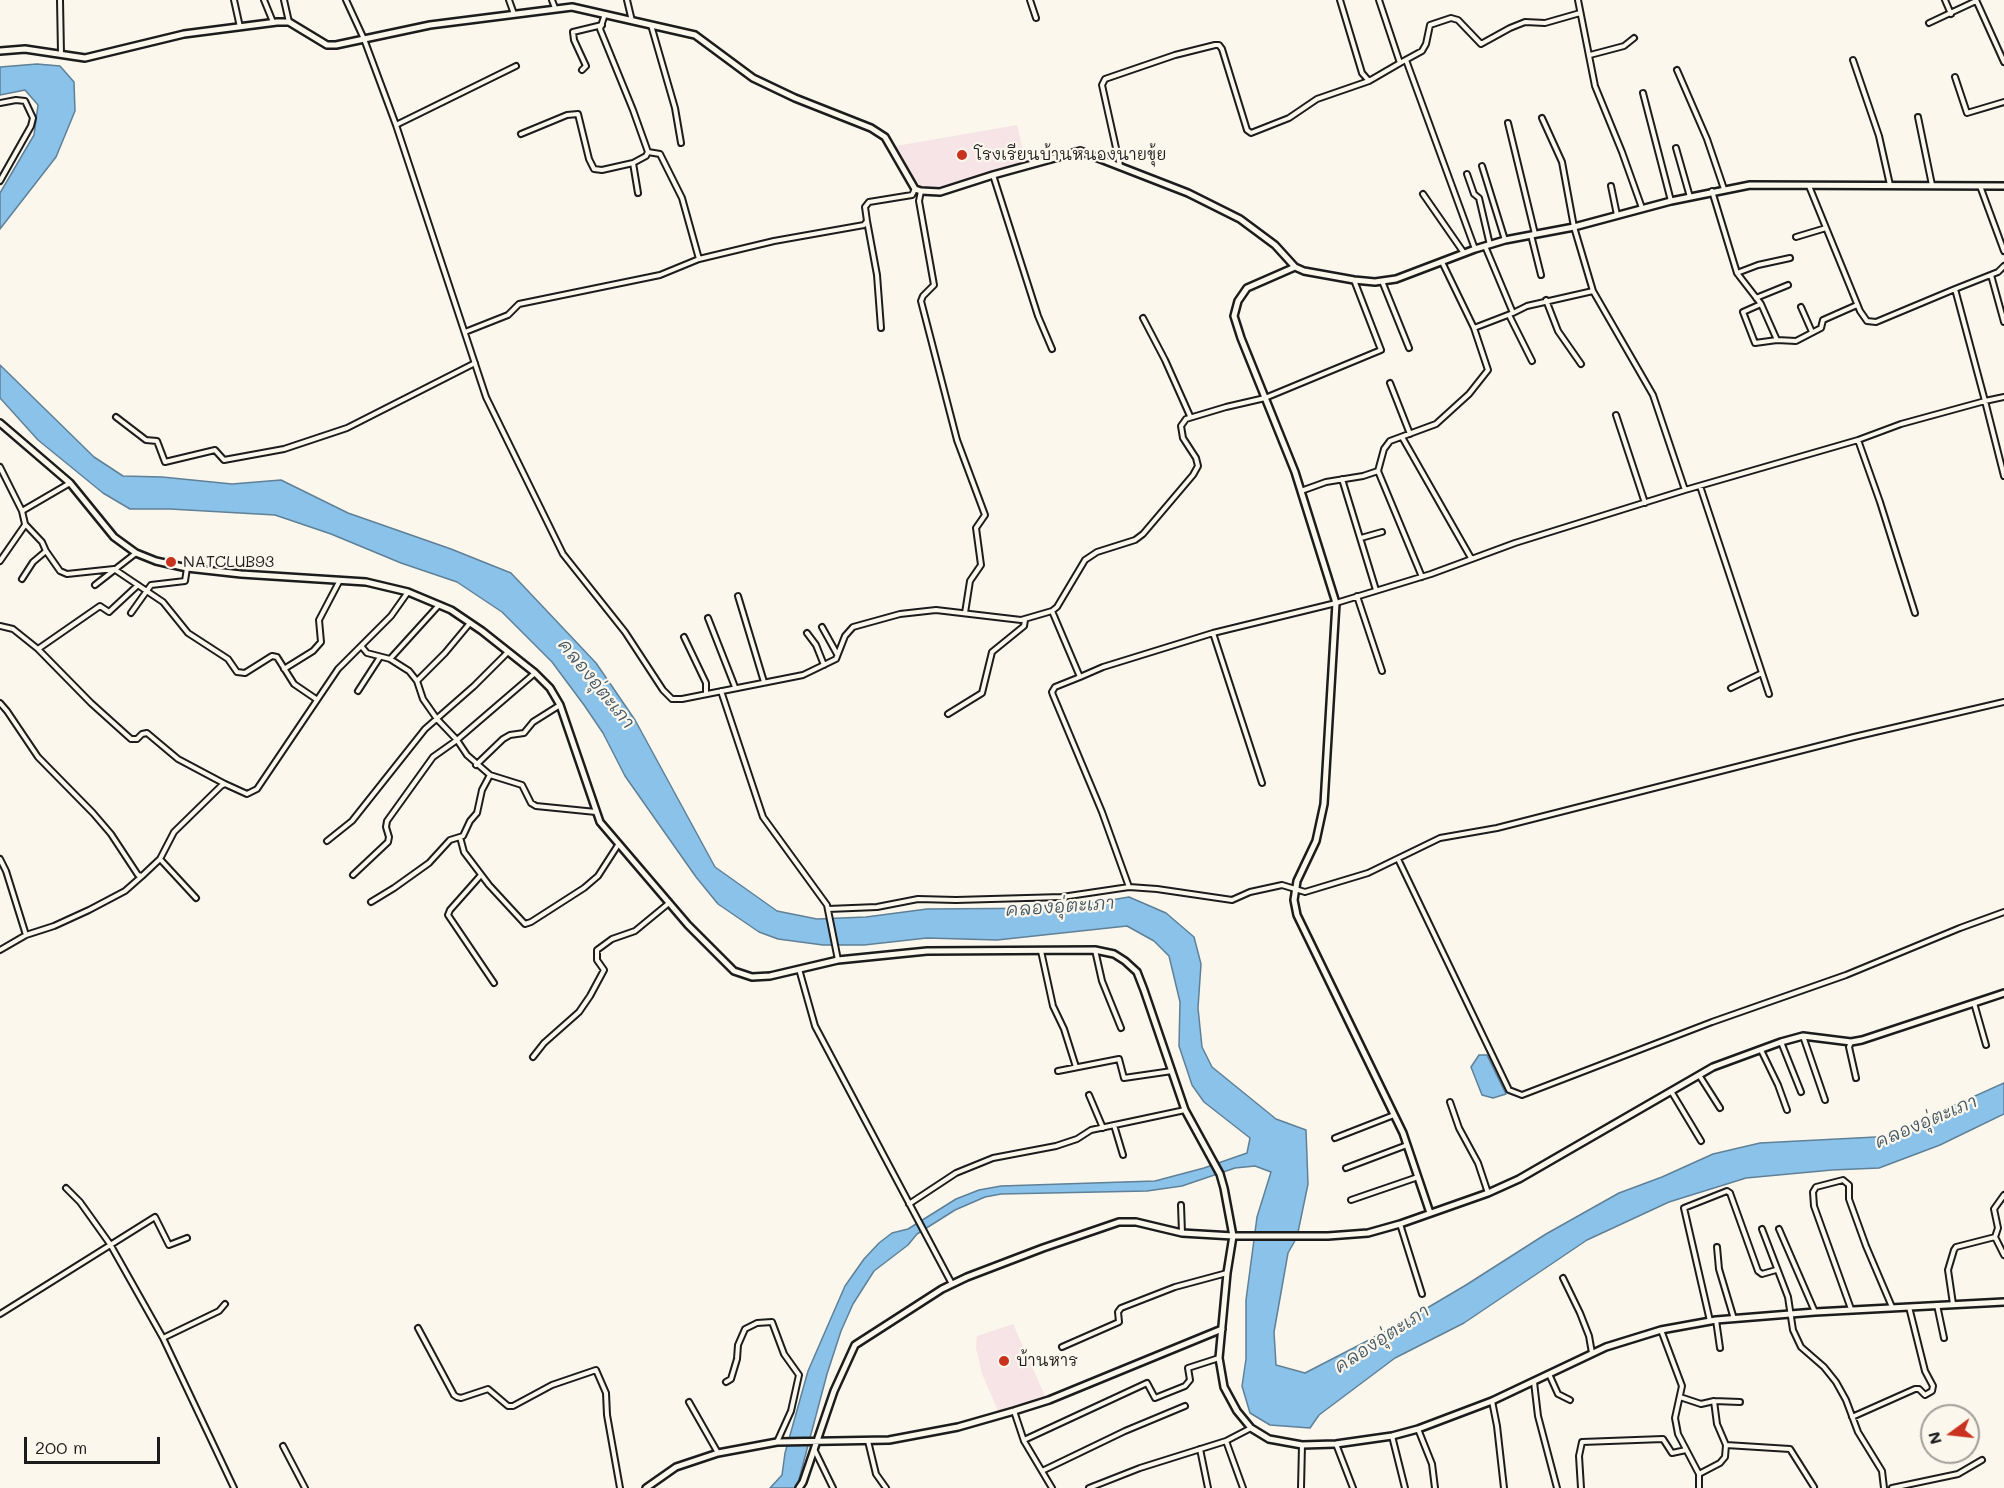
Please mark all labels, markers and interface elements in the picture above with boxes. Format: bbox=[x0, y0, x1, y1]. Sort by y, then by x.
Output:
place label: โรงเรียนบ้านหนองนายขุ้ย bbox=[974, 145, 1167, 165]
marker: โรงเรียนบ้านหนองนายขุ้ย bbox=[955, 148, 969, 162]
place label: NATCLUB93 bbox=[183, 552, 274, 572]
marker: NATCLUB93 bbox=[164, 555, 178, 569]
water label: คลองอุ่ตะเภา bbox=[553, 635, 639, 733]
water label: คลองอุ่ตะเภา bbox=[1005, 892, 1115, 922]
water label: คลองอุ่ตะเภา bbox=[1872, 1091, 1980, 1153]
water label: คลองอุ่ตะเภา bbox=[1330, 1300, 1434, 1378]
place label: บ้านหาร bbox=[1016, 1351, 1078, 1371]
marker: บ้านหาร bbox=[997, 1354, 1011, 1368]
north arrow bbox=[1920, 1404, 1980, 1464]
scale bar bbox=[27, 1425, 164, 1463]
text: N bbox=[1922, 1430, 1946, 1447]
text: 200 m bbox=[35, 1435, 87, 1459]

